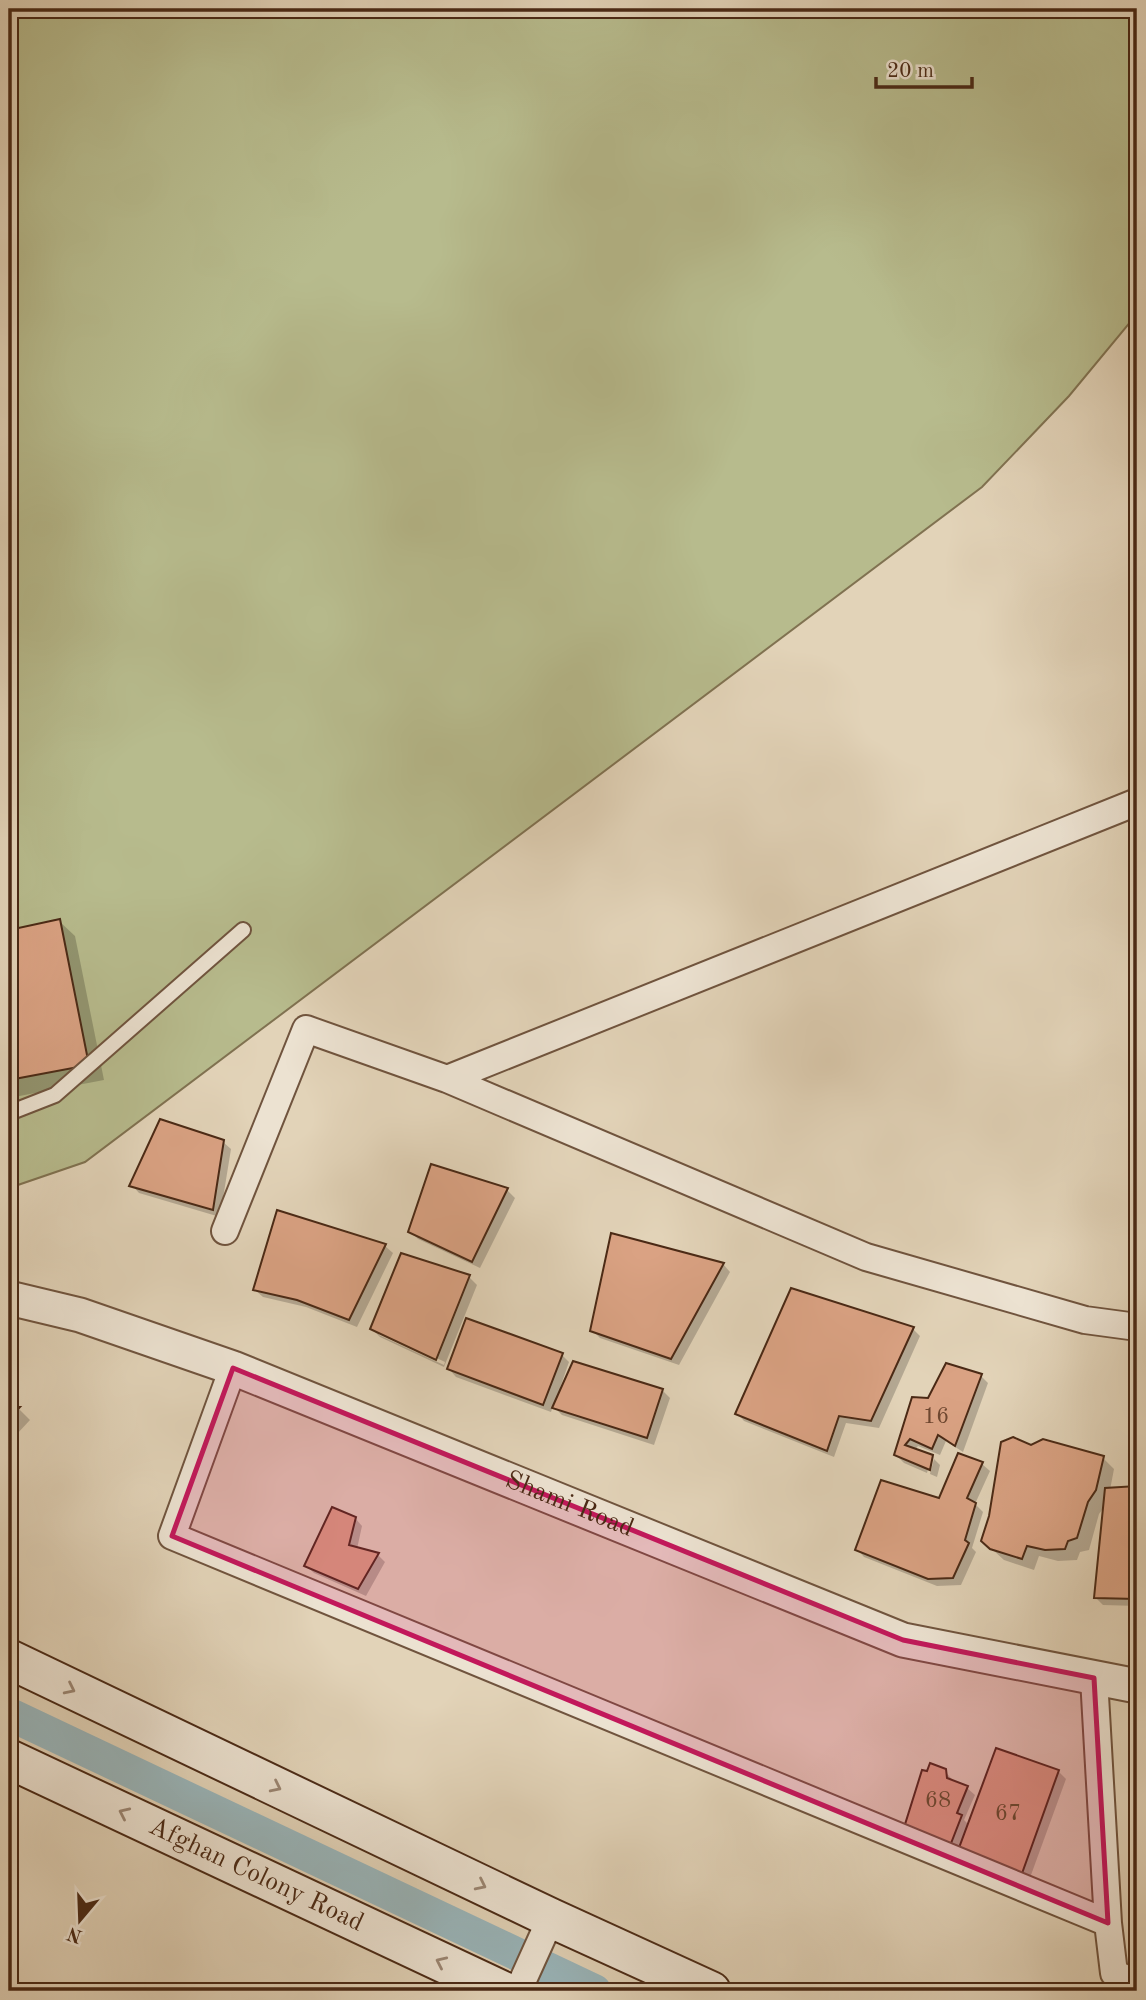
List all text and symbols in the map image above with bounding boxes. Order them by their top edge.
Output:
scale bar [876,46,973,90]
text: 20 m [887,61,934,82]
house number: 16 [923,1405,949,1428]
street label: Shami Road [501,1467,637,1542]
one-way arrow [63,1681,75,1695]
one-way arrow [269,1779,281,1793]
house number: 68 [925,1789,951,1812]
house number: 67 [995,1802,1021,1825]
one-way arrow [119,1807,131,1821]
street label: Afghan Colony Road [145,1814,368,1937]
one-way arrow [474,1877,486,1891]
north arrow [46,1884,116,1954]
text: N [65,1922,85,1945]
one-way arrow [436,1956,448,1970]

